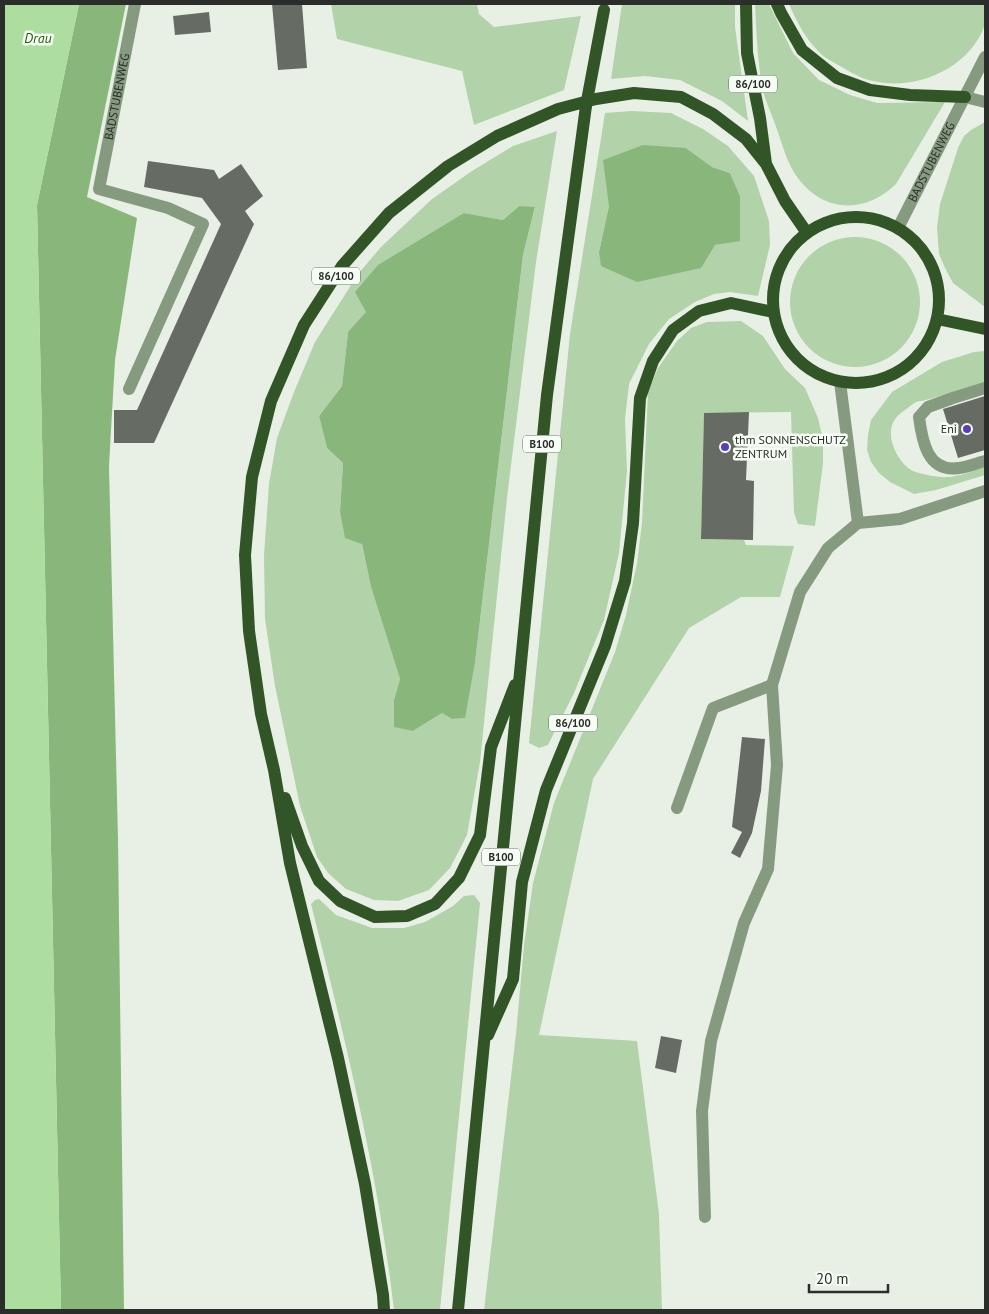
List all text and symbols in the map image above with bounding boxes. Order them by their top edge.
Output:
water label: Drau [24,29,52,47]
street label: BADSTUBENWEG [101,52,132,141]
road number: 86/100 [729,76,777,92]
street label: BADSTUBENWEG [904,119,958,204]
road number: 86/100 [312,268,360,284]
place label: Eni [941,421,957,436]
marker: Eni [961,423,973,435]
place label: thm SONNENSCHUTZ ZENTRUM [735,432,846,461]
road number: B100 [523,436,561,452]
marker: thm SONNENSCHUTZ ZENTRUM [719,441,731,453]
road number: 86/100 [549,714,597,731]
road number: B100 [482,849,520,866]
scale bar [809,1262,888,1294]
text: 20 m [816,1269,849,1288]

